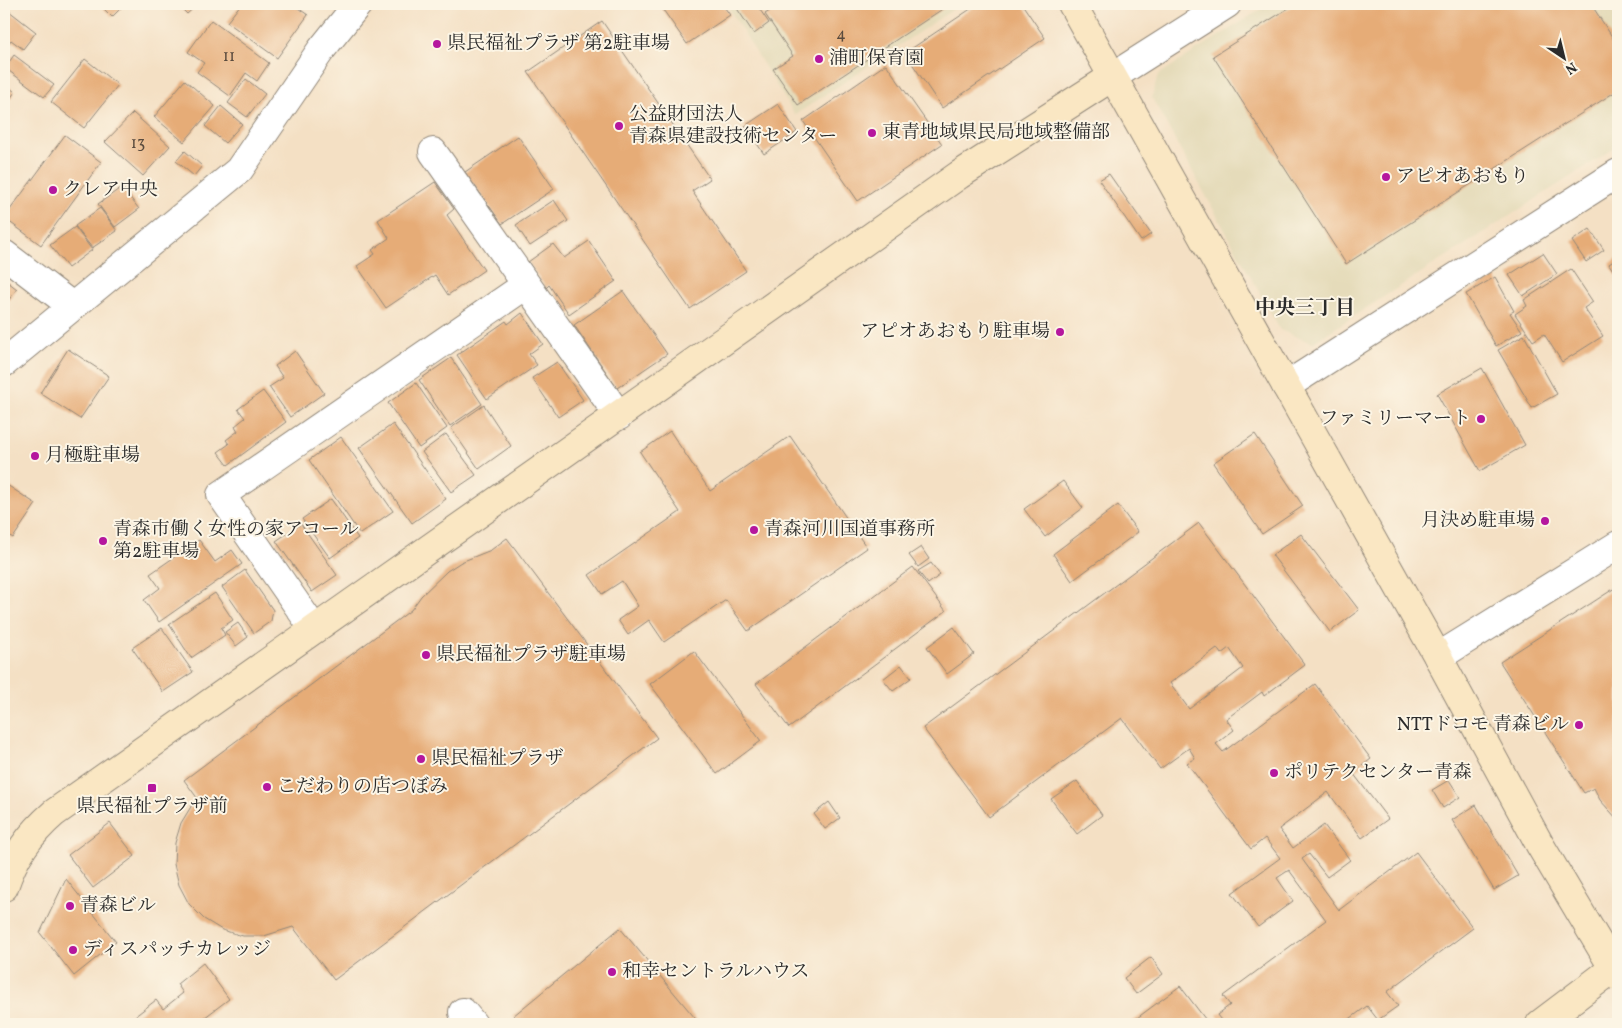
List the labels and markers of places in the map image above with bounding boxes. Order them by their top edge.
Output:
place label: 県民福祉プラザ 第2駐車場 [447,31,670,57]
marker: 県民福祉プラザ 第2駐車場 [431,38,443,50]
place label: 浦町保育園 [829,46,924,72]
marker: 浦町保育園 [813,53,825,65]
place label: 公益財団法人 青森県建設技術センター [629,102,837,150]
marker: 公益財団法人 青森県建設技術センター [613,120,625,132]
place label: 東青地域県民局地域整備部 [882,120,1110,146]
marker: 東青地域県民局地域整備部 [866,127,878,139]
place label: アピオあおもり [1396,164,1529,190]
marker: アピオあおもり [1380,171,1392,183]
place label: クレア中央 [63,177,158,203]
marker: クレア中央 [47,184,59,196]
place label: アピオあおもり駐車場 [860,319,1050,345]
marker: アピオあおもり駐車場 [1054,326,1066,338]
place label: ファミリーマート [1319,406,1471,432]
marker: ファミリーマート [1475,413,1487,425]
place label: 月極駐車場 [45,443,140,469]
marker: 月極駐車場 [29,450,41,462]
place label: 月決め駐車場 [1421,508,1535,534]
marker: 月決め駐車場 [1539,515,1551,527]
place label: 青森市働く女性の家アコール 第2駐車場 [113,517,359,565]
place label: 青森河川国道事務所 [764,517,935,543]
marker: 青森河川国道事務所 [748,524,760,536]
marker: 青森市働く女性の家アコール 第2駐車場 [97,535,109,547]
place label: 県民福祉プラザ駐車場 [436,642,626,668]
marker: 県民福祉プラザ駐車場 [420,649,432,661]
place label: NTTドコモ 青森ビル [1397,712,1569,738]
marker: NTTドコモ 青森ビル [1573,719,1585,731]
place label: 県民福祉プラザ [431,746,564,772]
marker: 県民福祉プラザ [415,753,427,765]
place label: ポリテクセンター青森 [1284,760,1472,786]
marker: ポリテクセンター青森 [1268,767,1280,779]
place label: こだわりの店つぼみ [277,774,448,800]
marker: こだわりの店つぼみ [261,781,273,793]
marker: 県民福祉プラザ前 [146,782,158,794]
place label: 県民福祉プラザ前 [76,794,228,820]
place label: 青森ビル [80,893,156,919]
marker: 青森ビル [64,900,76,912]
place label: ディスパッチカレッジ [83,937,271,963]
marker: ディスパッチカレッジ [67,944,79,956]
place label: 和幸セントラルハウス [622,959,810,985]
marker: 和幸セントラルハウス [606,966,618,978]

